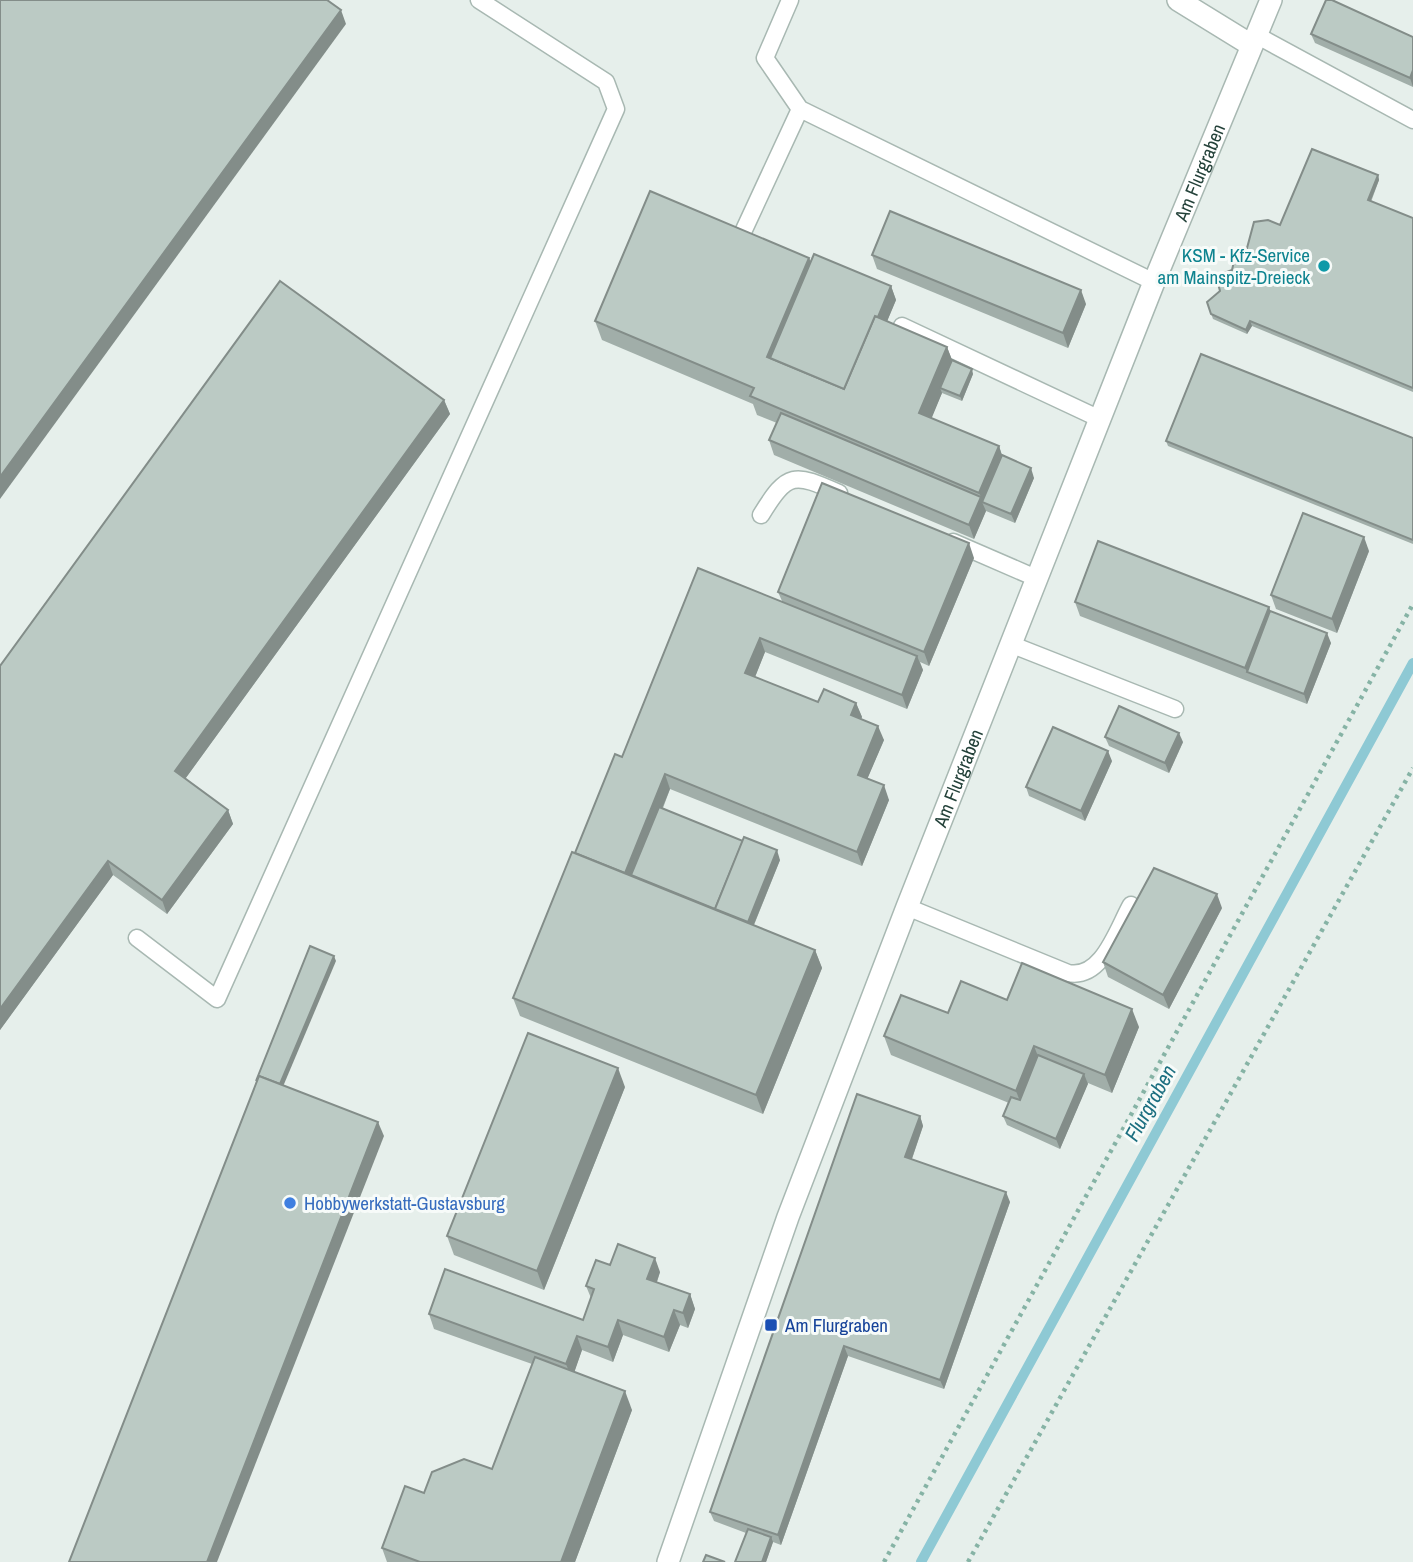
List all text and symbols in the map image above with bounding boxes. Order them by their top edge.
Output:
street label: Am Flurgraben [1167,120,1231,226]
place label: KSM - Kfz-Service am Mainspitz-Dreieck [1158,242,1310,290]
marker: KSM - Kfz-Service am Mainspitz-Dreieck [1316,258,1332,274]
street label: Am Flurgraben [927,725,989,832]
water label: Flurgraben [1117,1060,1183,1146]
place label: Hobbywerkstatt-Gustavsburg [304,1190,505,1216]
marker: Hobbywerkstatt-Gustavsburg [282,1195,298,1211]
place label: Am Flurgraben [784,1312,888,1338]
marker: Am Flurgraben [763,1317,779,1333]

